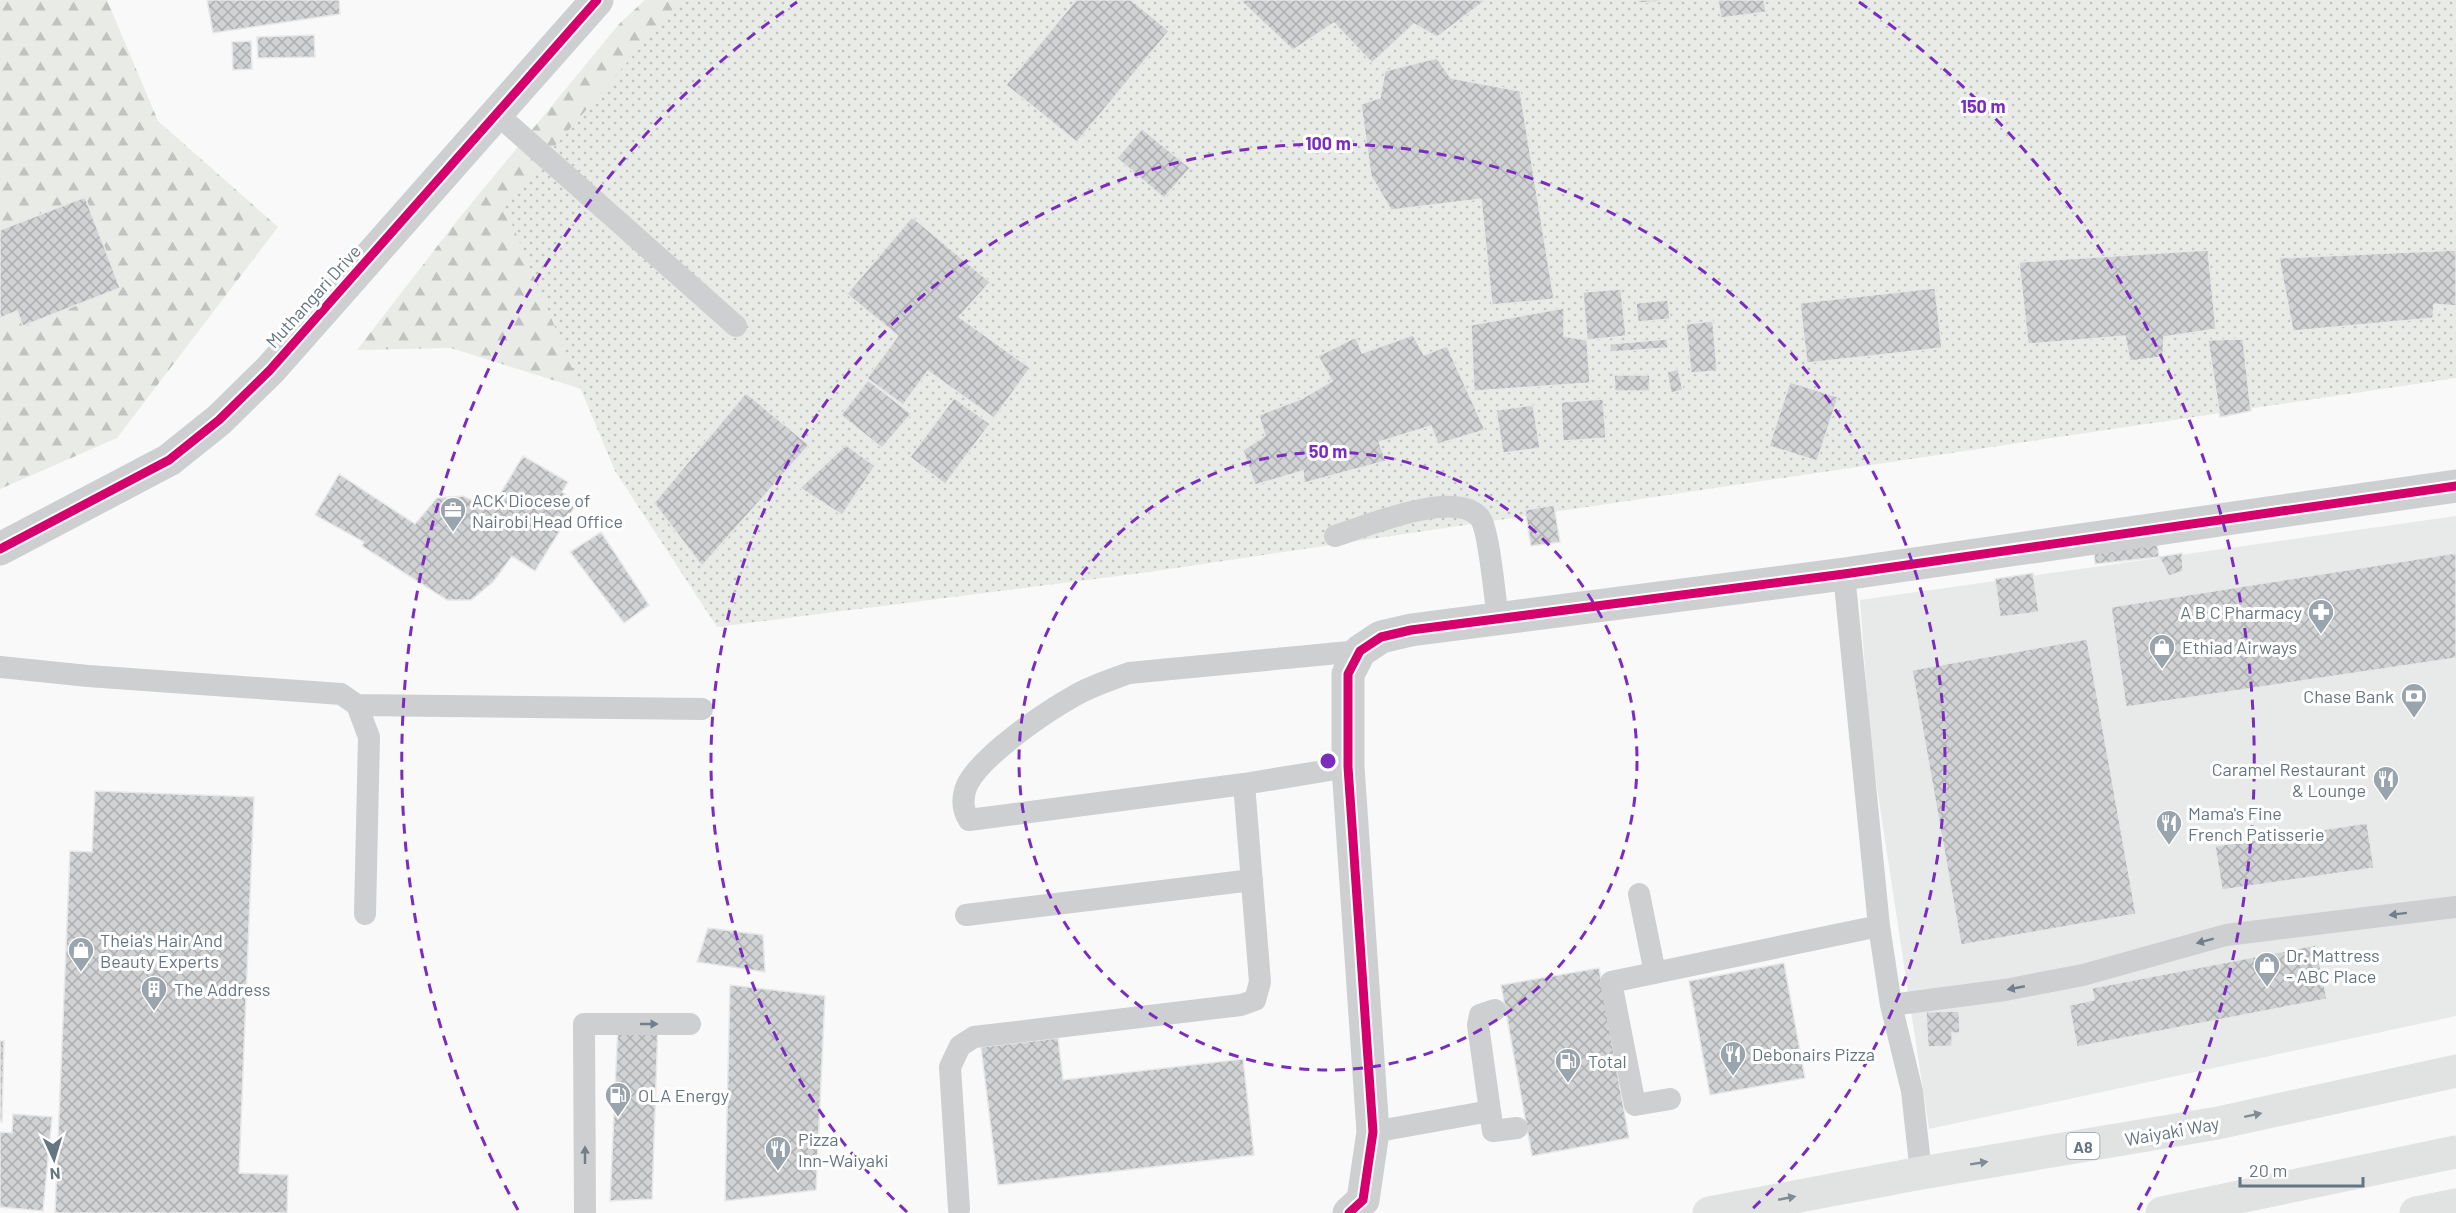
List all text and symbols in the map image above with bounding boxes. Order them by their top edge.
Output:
text: 150 m [1961,95,2005,117]
text: 100 m [1305,132,1351,154]
street label: Muthangari Drive [261,240,365,352]
text: 50 m [1309,440,1347,462]
place label: ACK Diocese of Nairobi Head Office [472,489,623,532]
office icon: ACK Diocese of Nairobi Head Office [438,495,468,533]
pharmacy icon: A B C Pharmacy [2306,597,2336,635]
place label: A B C Pharmacy [2180,601,2302,623]
shop icon: Ethiad Airways [2147,632,2177,670]
place label: Ethiad Airways [2182,636,2297,658]
bank icon: Chase Bank [2399,681,2429,719]
place label: Chase Bank [2303,685,2394,707]
centre of rings [1318,751,1338,771]
place label: Caramel Restaurant & Lounge [2212,758,2366,801]
restaurant icon: Caramel Restaurant & Lounge [2371,764,2401,802]
place label: Mama's Fine French Patisserie [2188,802,2325,845]
restaurant icon: Mama's Fine French Patisserie [2154,808,2184,846]
one-way arrow [2388,910,2407,919]
place label: Theia's Hair And Beauty Experts [100,929,223,972]
shop icon: Theia's Hair And Beauty Experts [66,935,96,973]
one-way arrow [2196,937,2214,946]
place label: Dr. Mattress - ABC Place [2286,944,2380,987]
shop icon: Dr. Mattress - ABC Place [2252,950,2282,988]
building icon: The Address [139,974,169,1012]
place label: The Address [174,978,270,1000]
one-way arrow [2006,984,2025,993]
one-way arrow [639,1019,658,1029]
restaurant icon: Debonairs Pizza [1718,1039,1748,1077]
place label: Debonairs Pizza [1752,1043,1875,1065]
fuel station icon: Total [1553,1046,1583,1084]
place label: Total [1588,1050,1627,1072]
fuel station icon: OLA Energy [603,1080,633,1118]
place label: OLA Energy [638,1084,729,1106]
one-way arrow [2244,1110,2263,1120]
street label: Waiyaki Way [2123,1112,2221,1150]
place label: Pizza Inn-Waiyaki [798,1128,889,1171]
north arrow [24,1129,84,1189]
road number: A8 [2066,1133,2100,1159]
restaurant icon: Pizza Inn-Waiyaki [763,1134,793,1172]
one-way arrow [580,1145,590,1164]
scale bar [2240,1150,2363,1188]
one-way arrow [1969,1158,1988,1167]
text: 20 m [2249,1159,2287,1181]
text: N [49,1165,61,1184]
one-way arrow [1778,1193,1797,1202]

